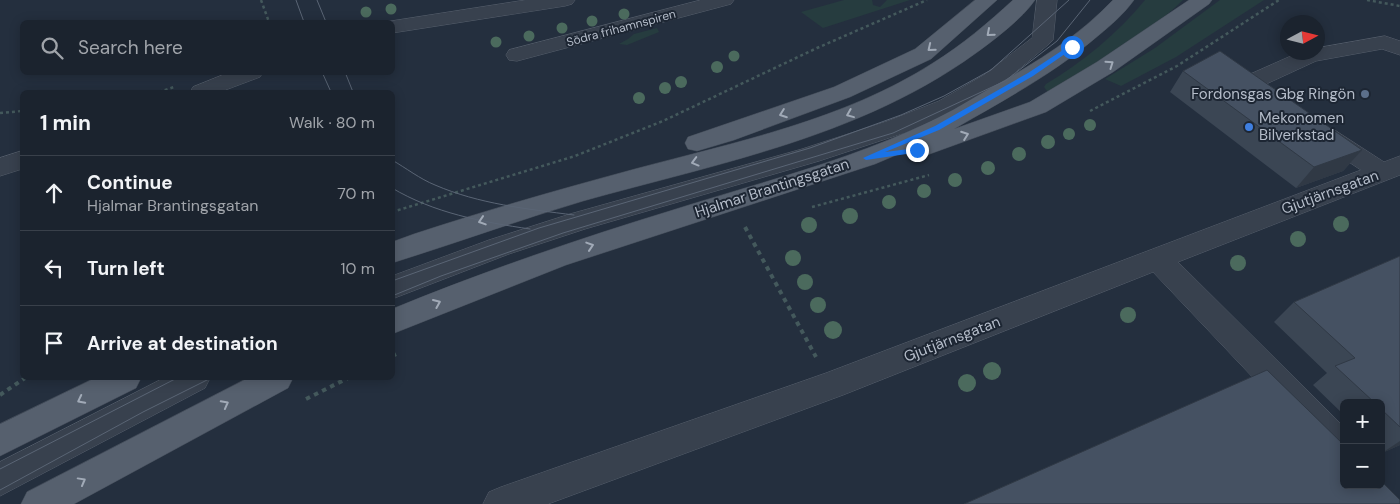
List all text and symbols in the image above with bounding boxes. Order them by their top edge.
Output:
street label: Södra frihamnspiren [565,6,678,50]
north arrow [1280,15,1325,60]
search box [20,20,395,75]
one-way arrow [986,27,995,36]
icon: search [38,34,66,62]
text: Search here [78,35,183,60]
route start [1061,36,1084,59]
one-way arrow [927,42,936,51]
one-way arrow [1104,61,1114,70]
place label: Fordonsgas Gbg Ringön [1191,84,1355,104]
marker: Fordonsgas Gbg Ringön [1359,88,1371,100]
one-way arrow [779,108,788,118]
one-way arrow [846,108,855,119]
place label: Mekonomen Bilverkstad [1259,108,1344,145]
text: 1 min [40,109,91,137]
text: Walk · 80 m [289,112,375,133]
marker: Mekonomen Bilverkstad [1243,121,1255,133]
one-way arrow [960,131,968,141]
route end [906,139,929,162]
street label: Hjalmar Brantingsgatan [692,154,852,222]
one-way arrow [690,156,699,167]
street label: Gjutjärnsgatan [1279,165,1381,219]
text: Continue [87,170,173,195]
icon: ahead [40,179,68,207]
text: 70 m [337,183,375,204]
text: Hjalmar Brantingsgatan [87,195,258,216]
one-way arrow [478,216,486,226]
one-way arrow [585,242,593,252]
icon: left [40,254,68,282]
text: Turn left [87,256,165,281]
text: 10 m [341,258,375,279]
one-way arrow [432,299,441,309]
street label: Gjutjärnsgatan [901,311,1003,367]
icon: arrive [40,329,68,357]
text: Arrive at destination [87,331,278,356]
one-way arrow [78,394,87,404]
map controls [1340,399,1385,489]
button: + [1340,399,1385,444]
one-way arrow [220,400,229,410]
button: − [1340,444,1385,489]
one-way arrow [77,477,86,487]

